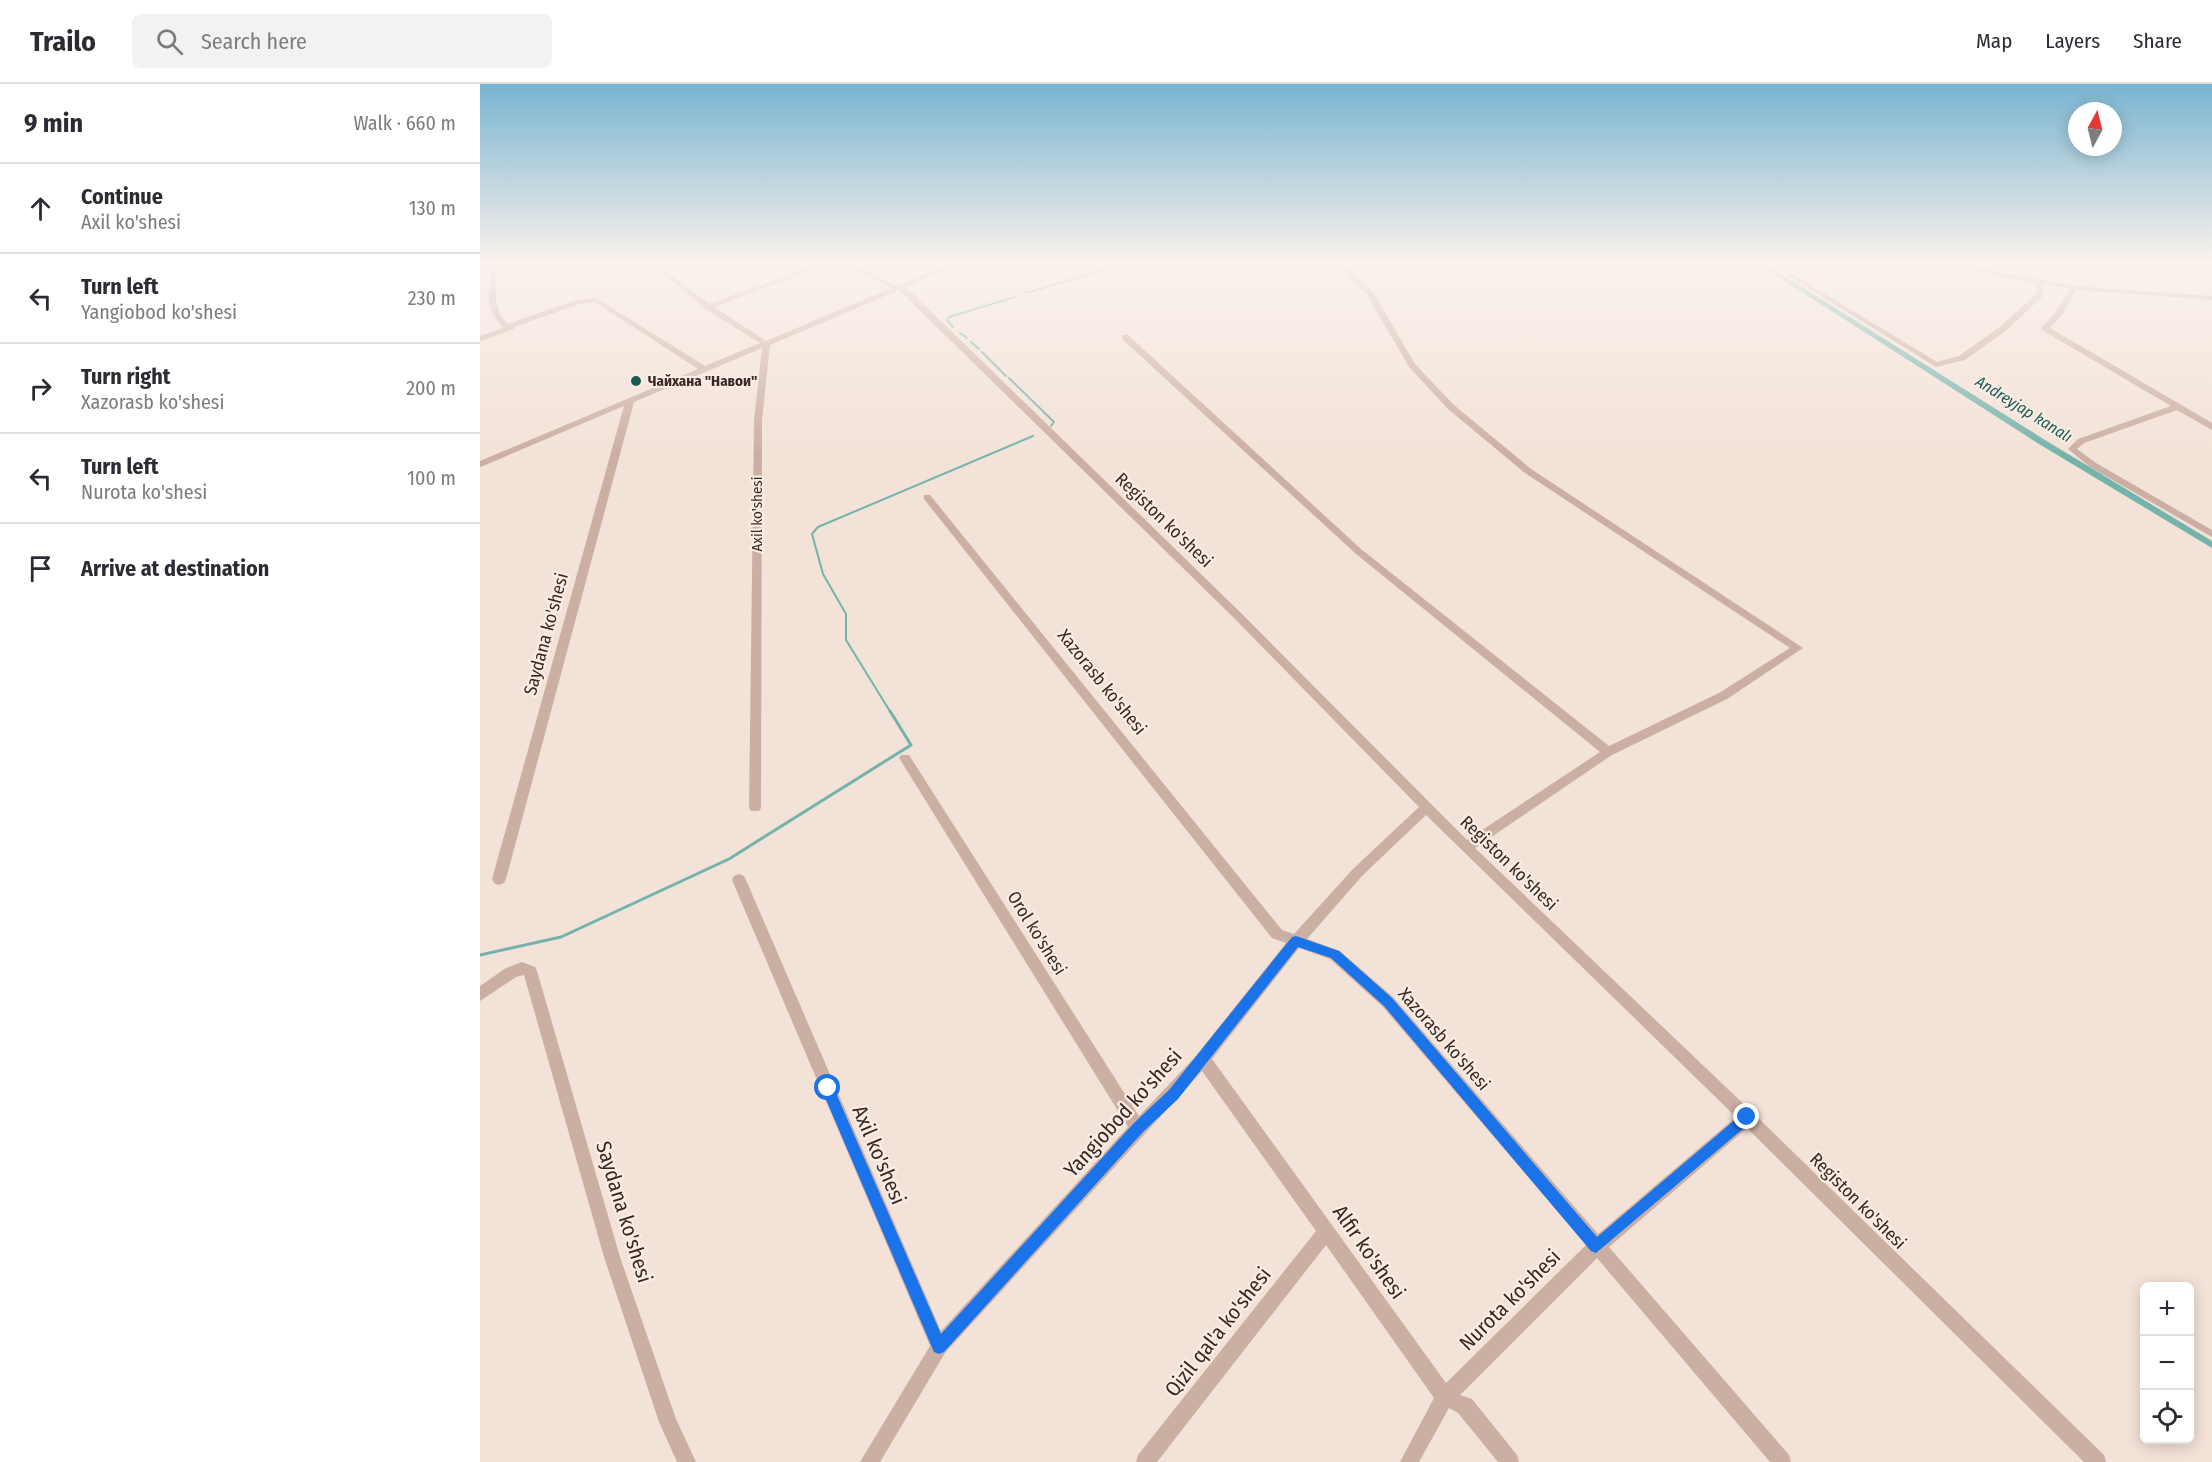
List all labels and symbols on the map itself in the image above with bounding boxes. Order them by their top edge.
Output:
north arrow [2068,102,2122,156]
water label: Andreyjap kanalı [1971,371,2076,446]
place label: Чайхана "Навои" [648,372,757,390]
marker: Чайхана "Навои" [629,374,643,388]
street label: Registon ko'shesi [1111,468,1217,572]
street label: Axil ko'shesi [748,476,766,552]
street label: Saydana ko'shesi [519,570,573,698]
street label: Xazorasb ko'shesi [1053,625,1151,739]
street label: Registon ko'shesi [1456,811,1562,915]
street label: Orol ko'shesi [1003,887,1071,979]
street label: Xazorasb ko'shesi [1393,983,1495,1095]
street label: Yangiobod ko'shesi [1059,1043,1187,1183]
route start [814,1074,840,1100]
street label: Axil ko'shesi [846,1102,912,1208]
route end [1733,1103,1759,1129]
street label: Saydana ko'shesi [590,1138,658,1286]
street label: Registon ko'shesi [1805,1148,1911,1254]
street label: Alfir ko'shesi [1327,1200,1411,1304]
street label: Nurota ko'shesi [1454,1244,1566,1356]
street label: Qizil qal'a ko'shesi [1159,1262,1277,1402]

